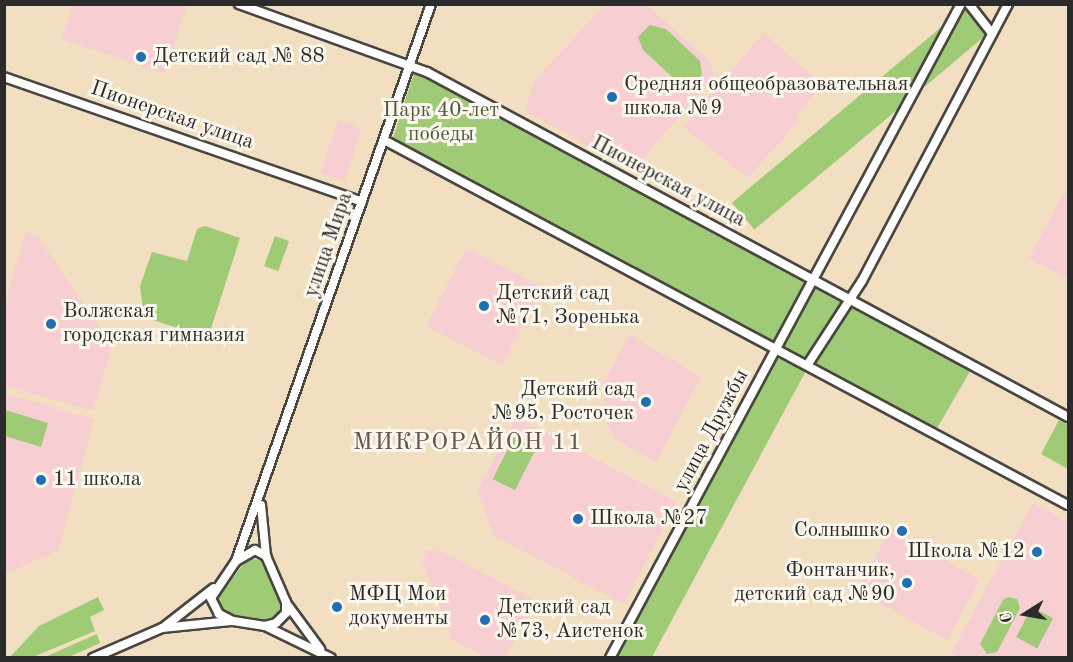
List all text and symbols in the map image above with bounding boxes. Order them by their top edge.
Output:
place label: Детский сад № 88 [153,44,325,70]
marker: Детский сад № 88 [134,50,148,64]
place label: Средняя общеобразовательная школа №9 [624,72,908,122]
street label: Пионерская улица [87,76,257,156]
marker: Средняя общеобразовательная школа №9 [605,90,619,104]
park label: Парк 40-лет победы [383,98,499,148]
street label: Пионерская улица [587,131,749,233]
street label: улица Мира [299,189,359,301]
place label: Детский сад №71, Зоренька [496,281,640,331]
place label: Волжская городская гимназия [63,299,245,349]
marker: Детский сад №71, Зоренька [477,299,491,313]
marker: Волжская городская гимназия [44,317,58,331]
street label: улица Дружбы [669,365,755,497]
place label: Детский сад №95, Росточек [492,377,634,427]
marker: Детский сад №95, Росточек [639,395,653,409]
district label: МИКРОРАЙОН 11 [353,430,583,458]
place label: 11 школа [53,467,141,493]
marker: 11 школа [34,473,48,487]
place label: Школа №27 [590,506,708,532]
marker: Школа №27 [571,512,585,526]
place label: Солнышко [794,518,890,544]
marker: Солнышко [895,524,909,538]
place label: Школа №12 [907,539,1025,565]
marker: Школа №12 [1030,545,1044,559]
place label: Фонтанчик, детский сад №90 [734,558,895,608]
marker: Фонтанчик, детский сад №90 [900,576,914,590]
place label: МФЦ Мои документы [349,582,448,632]
north arrow [995,584,1055,644]
place label: Детский сад №73, Аистенок [497,595,644,645]
marker: МФЦ Мои документы [330,600,344,614]
text: С [998,611,1016,624]
marker: Детский сад №73, Аистенок [478,613,492,627]

